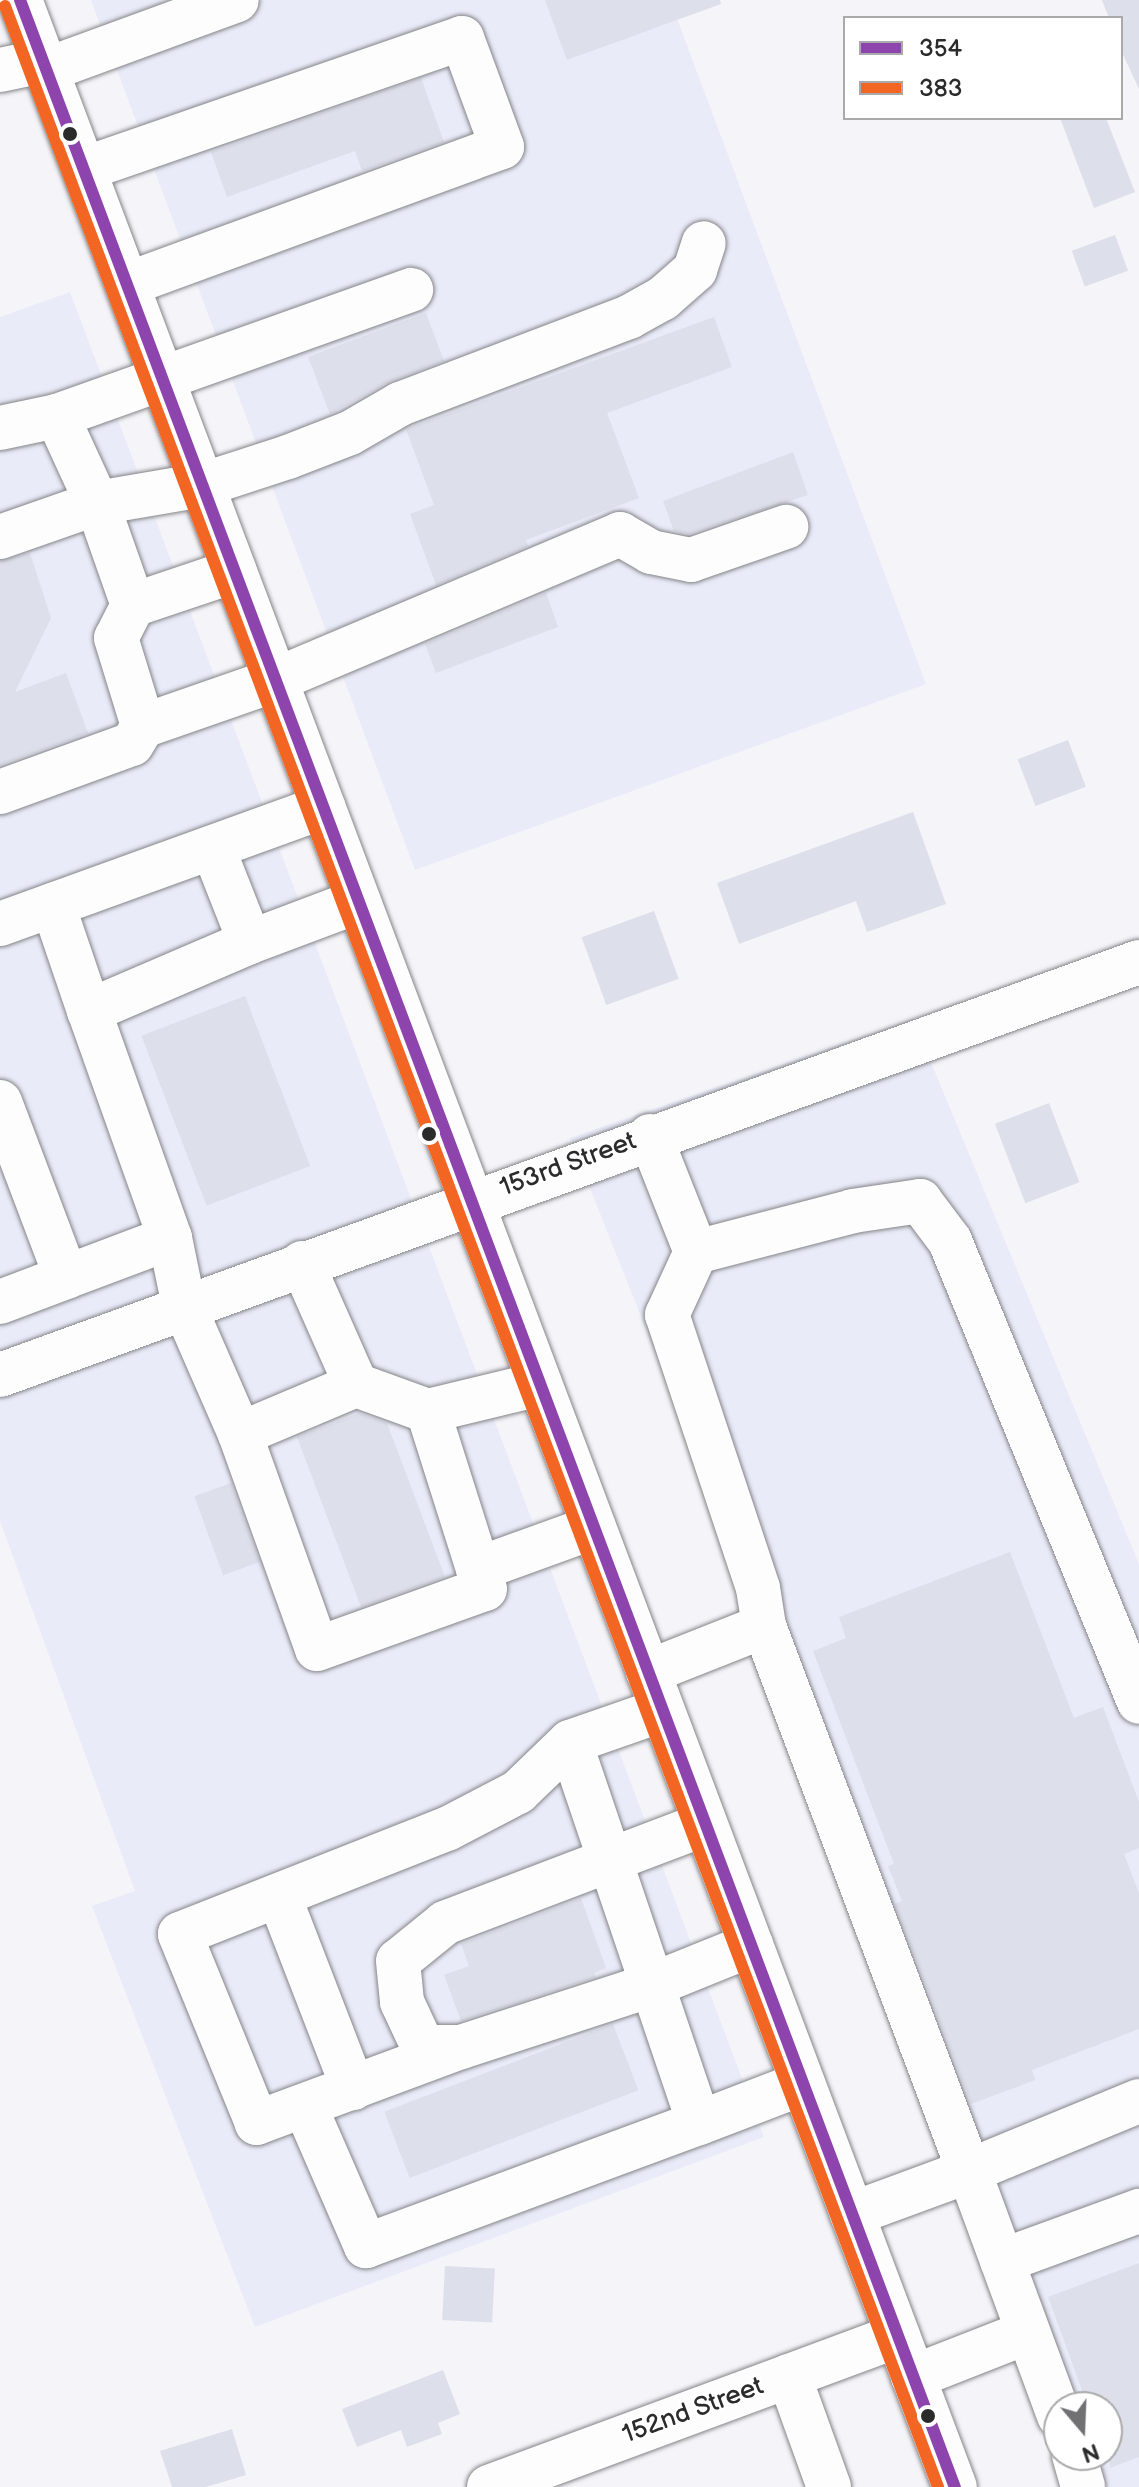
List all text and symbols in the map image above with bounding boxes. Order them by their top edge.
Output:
legend [843,16,1123,120]
text: 354 [919,34,962,63]
text: 383 [919,74,963,103]
unlabelled marker [62,126,78,142]
unlabelled marker [421,1126,437,1142]
street label: 153rd Street [495,1126,641,1204]
street label: 152nd Street [618,2371,768,2451]
north arrow [1043,2391,1123,2471]
unlabelled marker [920,2408,936,2424]
text: N [1078,2437,1103,2468]

